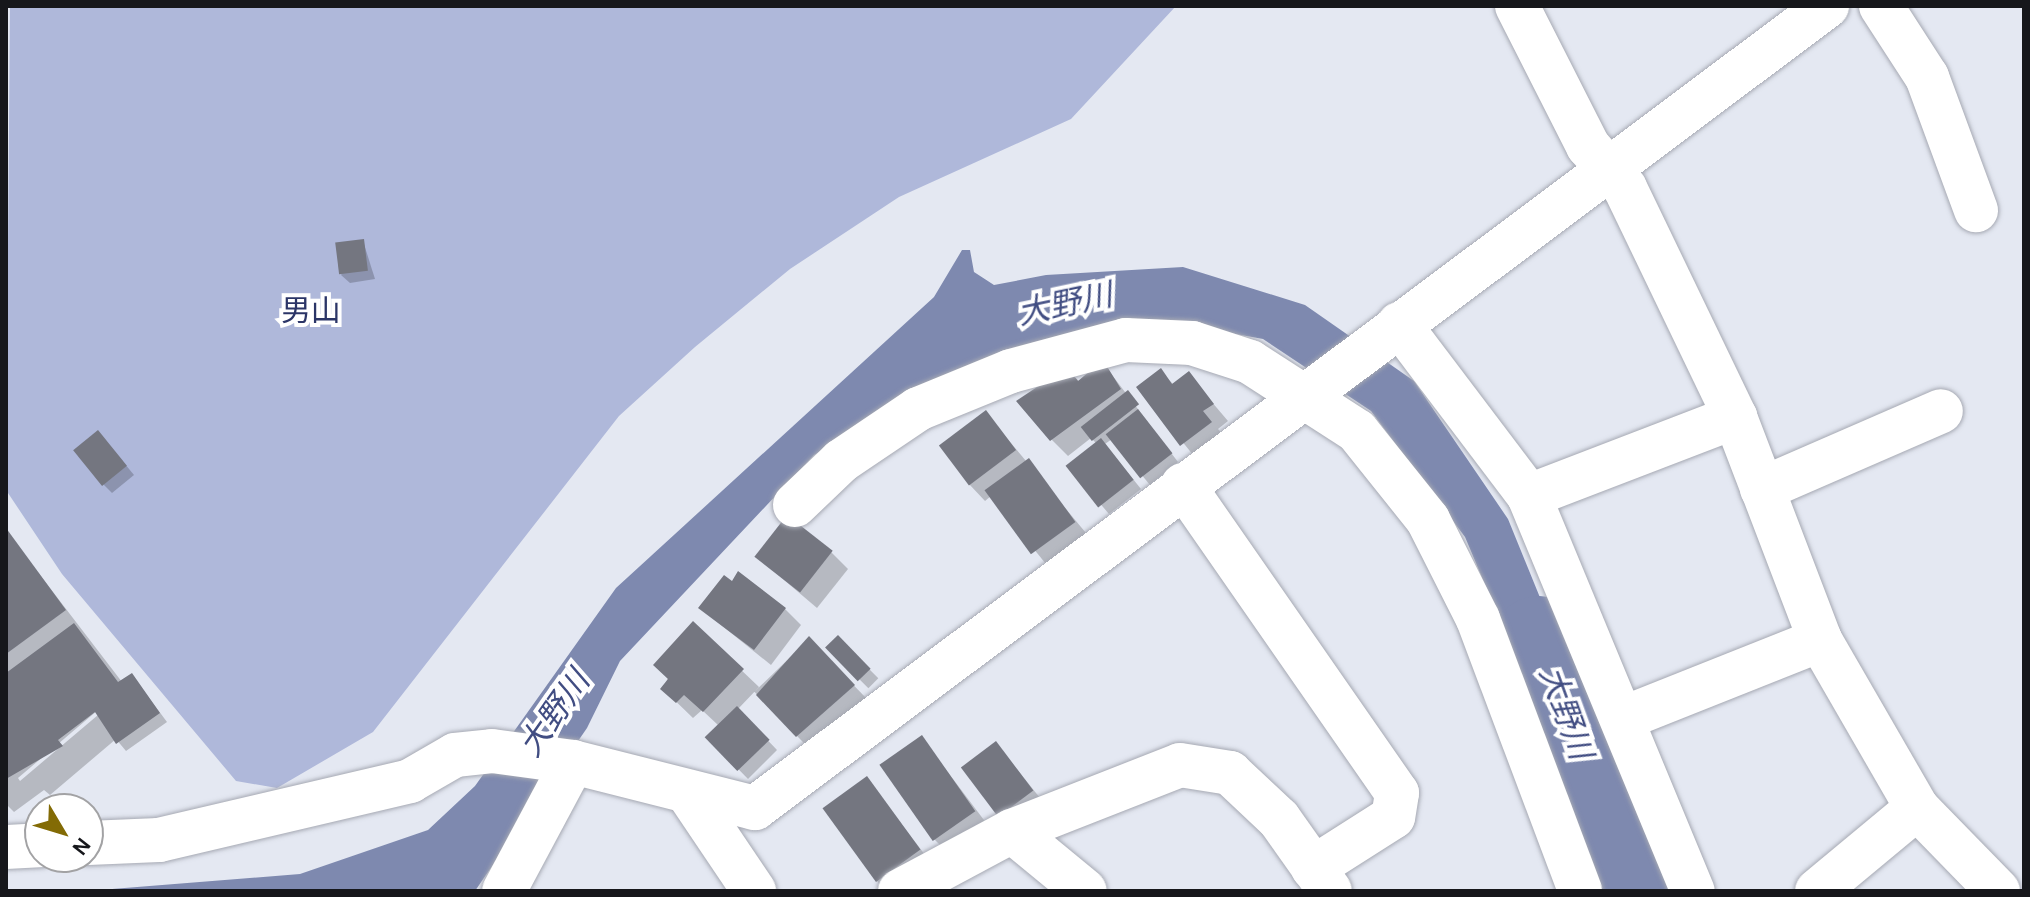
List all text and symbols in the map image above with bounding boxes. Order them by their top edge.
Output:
water label: 大野川 [1014,276,1116,334]
park label: 男山 [281,293,341,329]
water label: 大野川 [1531,661,1599,765]
water label: 大野川 [512,664,598,764]
north arrow [24,793,104,873]
text: N [66,832,96,861]

